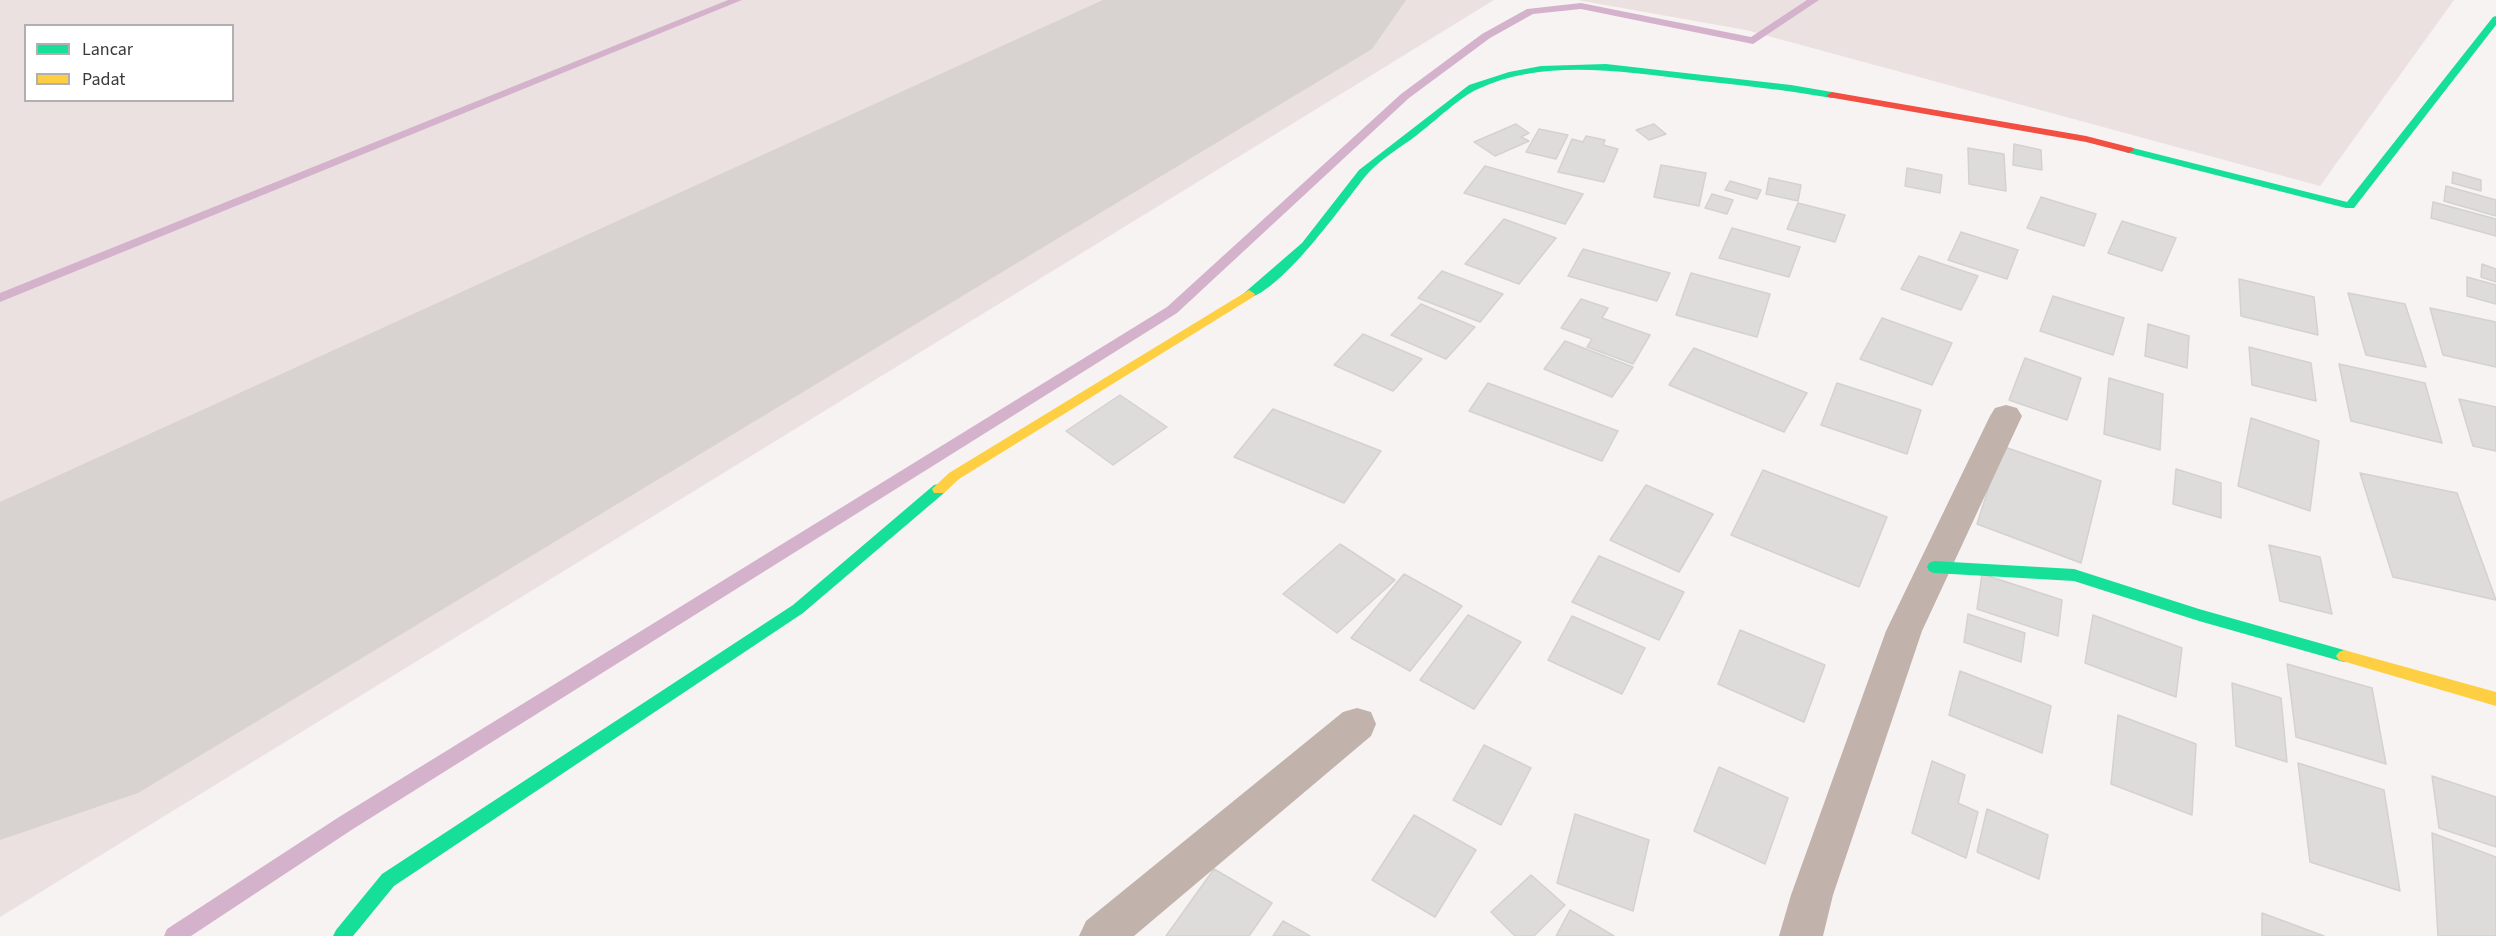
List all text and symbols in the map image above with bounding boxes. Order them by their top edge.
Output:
legend [24,24,234,102]
text: Lancar [82,37,133,62]
text: Padat [82,67,125,92]

